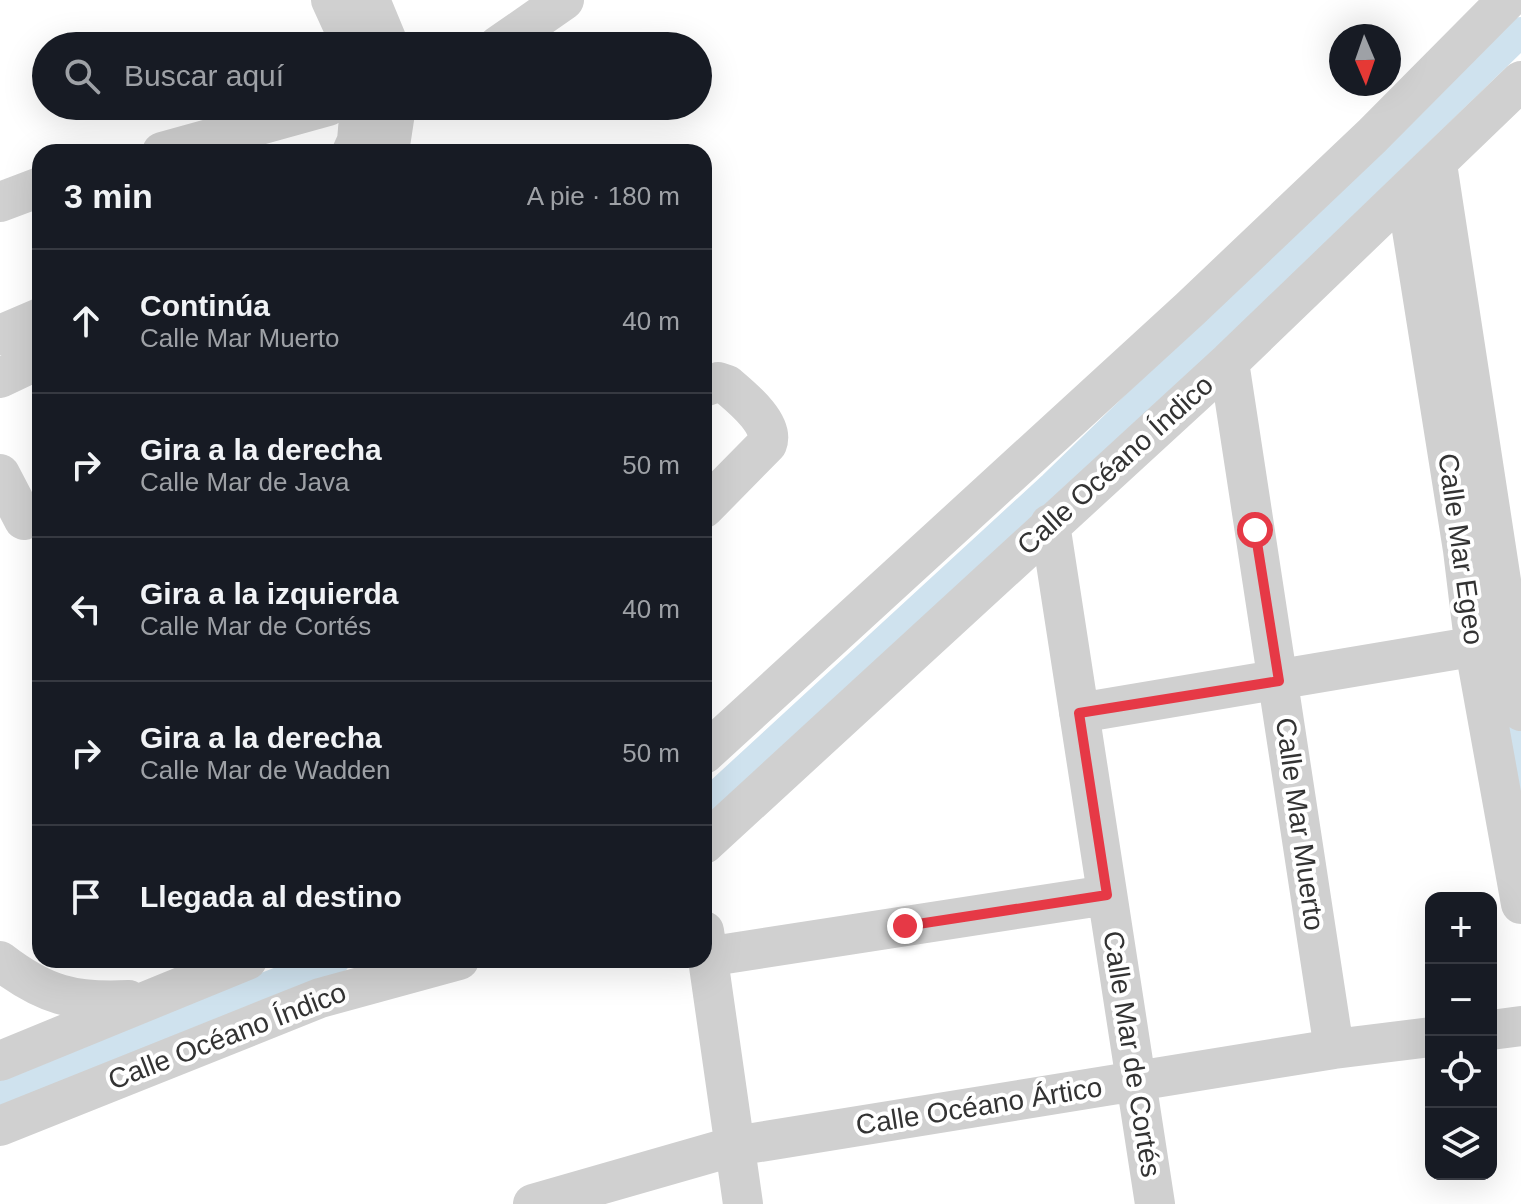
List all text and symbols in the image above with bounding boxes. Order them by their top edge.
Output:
north arrow [1329,24,1401,96]
search box [32,32,712,120]
icon: search [60,54,104,98]
text: Buscar aquí [124,59,284,92]
text: 3 min [64,177,153,215]
text: A pie · 180 m [527,181,680,211]
text: Continúa [140,289,270,322]
icon: ahead [64,299,108,343]
text: 40 m [622,306,680,336]
text: Calle Mar Muerto [140,323,339,353]
street label: Calle Océano Índico [1011,369,1219,561]
text: Gira a la derecha [140,433,382,466]
icon: right [64,443,108,487]
text: 50 m [622,450,680,480]
street label: Calle Mar Egeo [1432,451,1490,647]
text: Calle Mar de Java [140,467,350,497]
route start [1237,512,1273,548]
text: Gira a la izquierda [140,577,398,610]
icon: left [64,587,108,631]
text: 40 m [622,594,680,624]
text: Calle Mar de Cortés [140,611,371,641]
street label: Calle Mar Muerto [1270,716,1330,932]
text: Gira a la derecha [140,721,382,754]
icon: right [64,731,108,775]
text: 50 m [622,738,680,768]
text: Calle Mar de Wadden [140,755,391,785]
icon: arrive [64,875,108,919]
text: Llegada al destino [140,880,402,913]
map controls [1425,892,1497,1180]
button: + [1425,892,1497,964]
route end [887,908,923,944]
street label: Calle Mar de Cortés [1097,929,1167,1179]
button: − [1425,964,1497,1036]
street label: Calle Océano Índico [104,976,350,1096]
button: locate [1425,1036,1497,1108]
street label: Calle Océano Ártico [854,1071,1104,1141]
button: layers [1425,1108,1497,1180]

